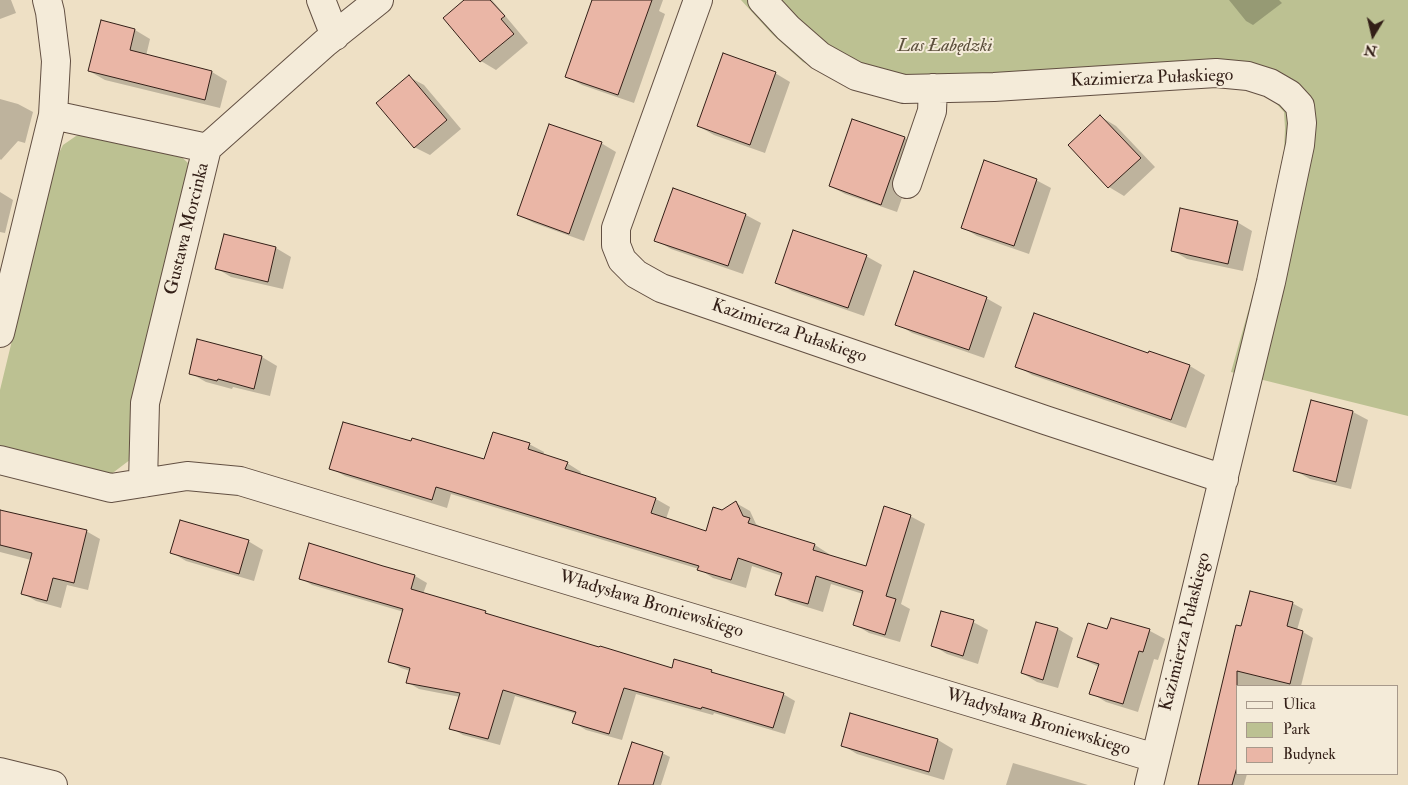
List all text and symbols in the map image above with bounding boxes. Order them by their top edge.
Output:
north arrow [1348,10,1398,60]
park label: Las Łabędzki [898,36,992,58]
text: N [1363,41,1378,60]
street label: Kazimierza Pułaskiego [1070,65,1234,93]
street label: Gustawa Morcinka [161,161,215,297]
street label: Kazimierza Pułaskiego [709,295,869,369]
street label: Kazimierza Pułaskiego [1156,550,1216,714]
street label: Władysława Broniewskiego [556,567,746,643]
street label: Władysława Broniewskiego [943,685,1133,761]
legend [1236,685,1398,775]
text: Ulica [1283,695,1316,714]
text: Park [1283,720,1310,739]
text: Budynek [1283,745,1336,764]

